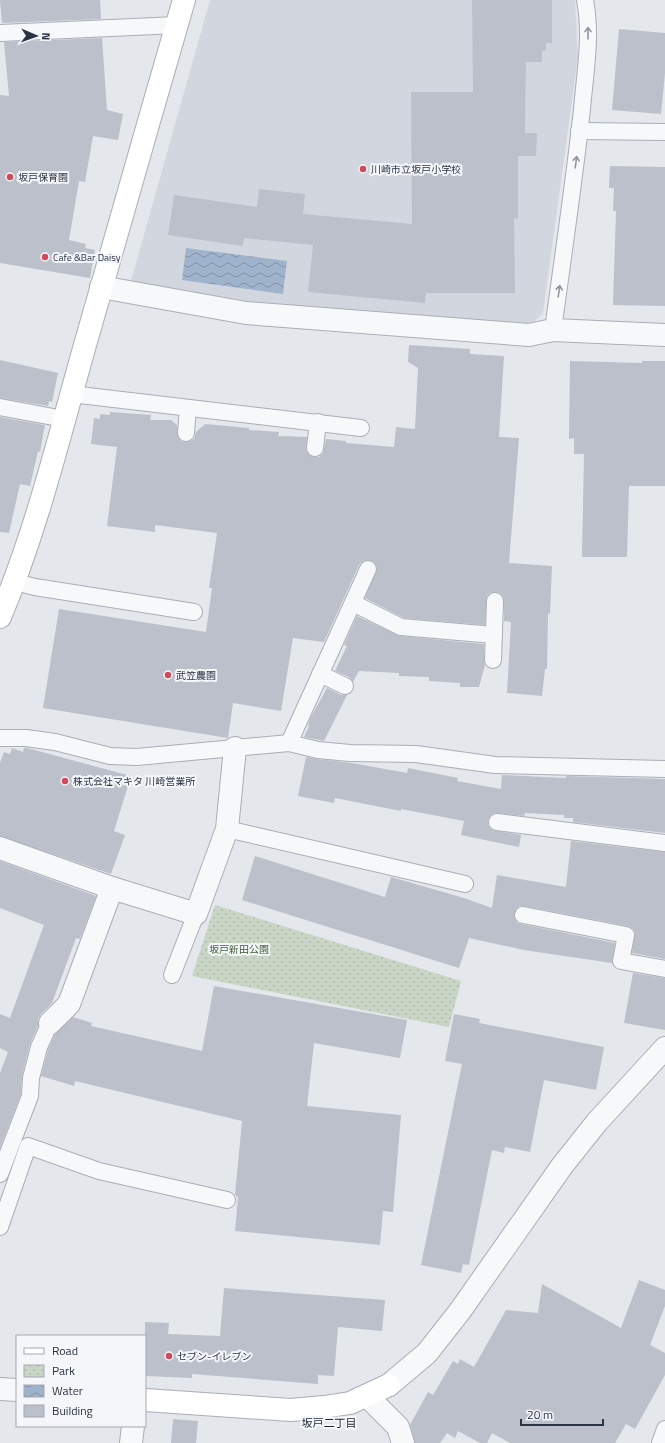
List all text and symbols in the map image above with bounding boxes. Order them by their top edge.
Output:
north arrow [16,16,56,56]
one-way arrow [584,27,592,40]
text: N [38,32,54,40]
one-way arrow [572,156,580,169]
place label: 川崎市立坂戸小学校 [371,162,461,177]
marker: 川崎市立坂戸小学校 [358,164,368,174]
place label: 坂戸保育園 [18,170,68,185]
marker: 坂戸保育園 [5,172,15,182]
place label: Cafe &Bar Daisy [53,250,121,265]
marker: Cafe &Bar Daisy [40,252,50,262]
one-way arrow [555,285,562,298]
place label: 武笠農園 [176,668,216,683]
marker: 武笠農園 [163,670,173,680]
place label: 株式会社マキタ 川崎営業所 [73,774,195,789]
marker: 株式会社マキタ 川崎営業所 [60,776,70,786]
park label: 坂戸新田公園 [209,942,269,957]
legend [16,1335,146,1427]
text: Road [52,1341,78,1360]
place label: セブン-イレブン [177,1349,251,1364]
marker: セブン-イレブン [164,1351,174,1361]
text: Park [52,1361,75,1380]
text: Water [52,1381,83,1400]
text: Building [52,1401,93,1420]
scale bar [521,1401,603,1427]
text: 20 m [527,1405,553,1424]
district label: 坂戸二丁目 [302,1415,357,1431]

